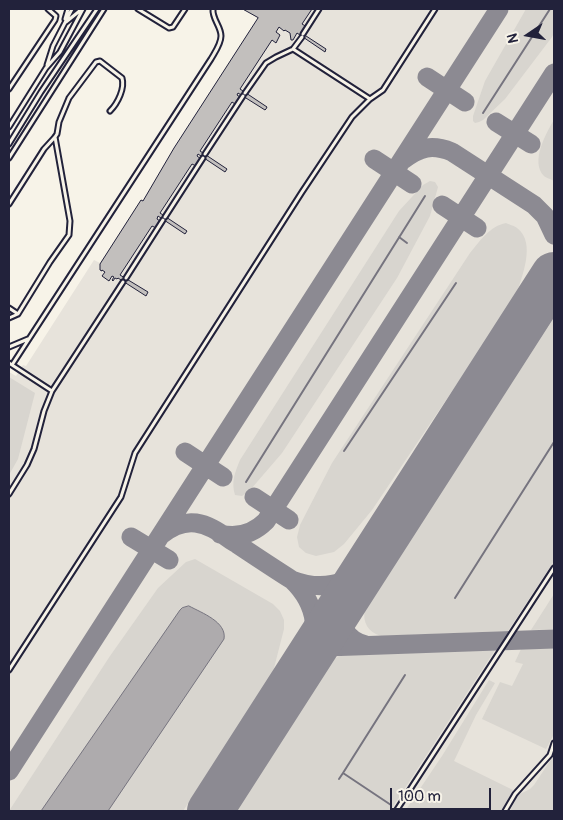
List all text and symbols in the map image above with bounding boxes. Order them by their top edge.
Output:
north arrow [503,10,553,60]
text: N [504,32,522,45]
scale bar [393,778,494,810]
text: 100 m [398,787,441,806]

